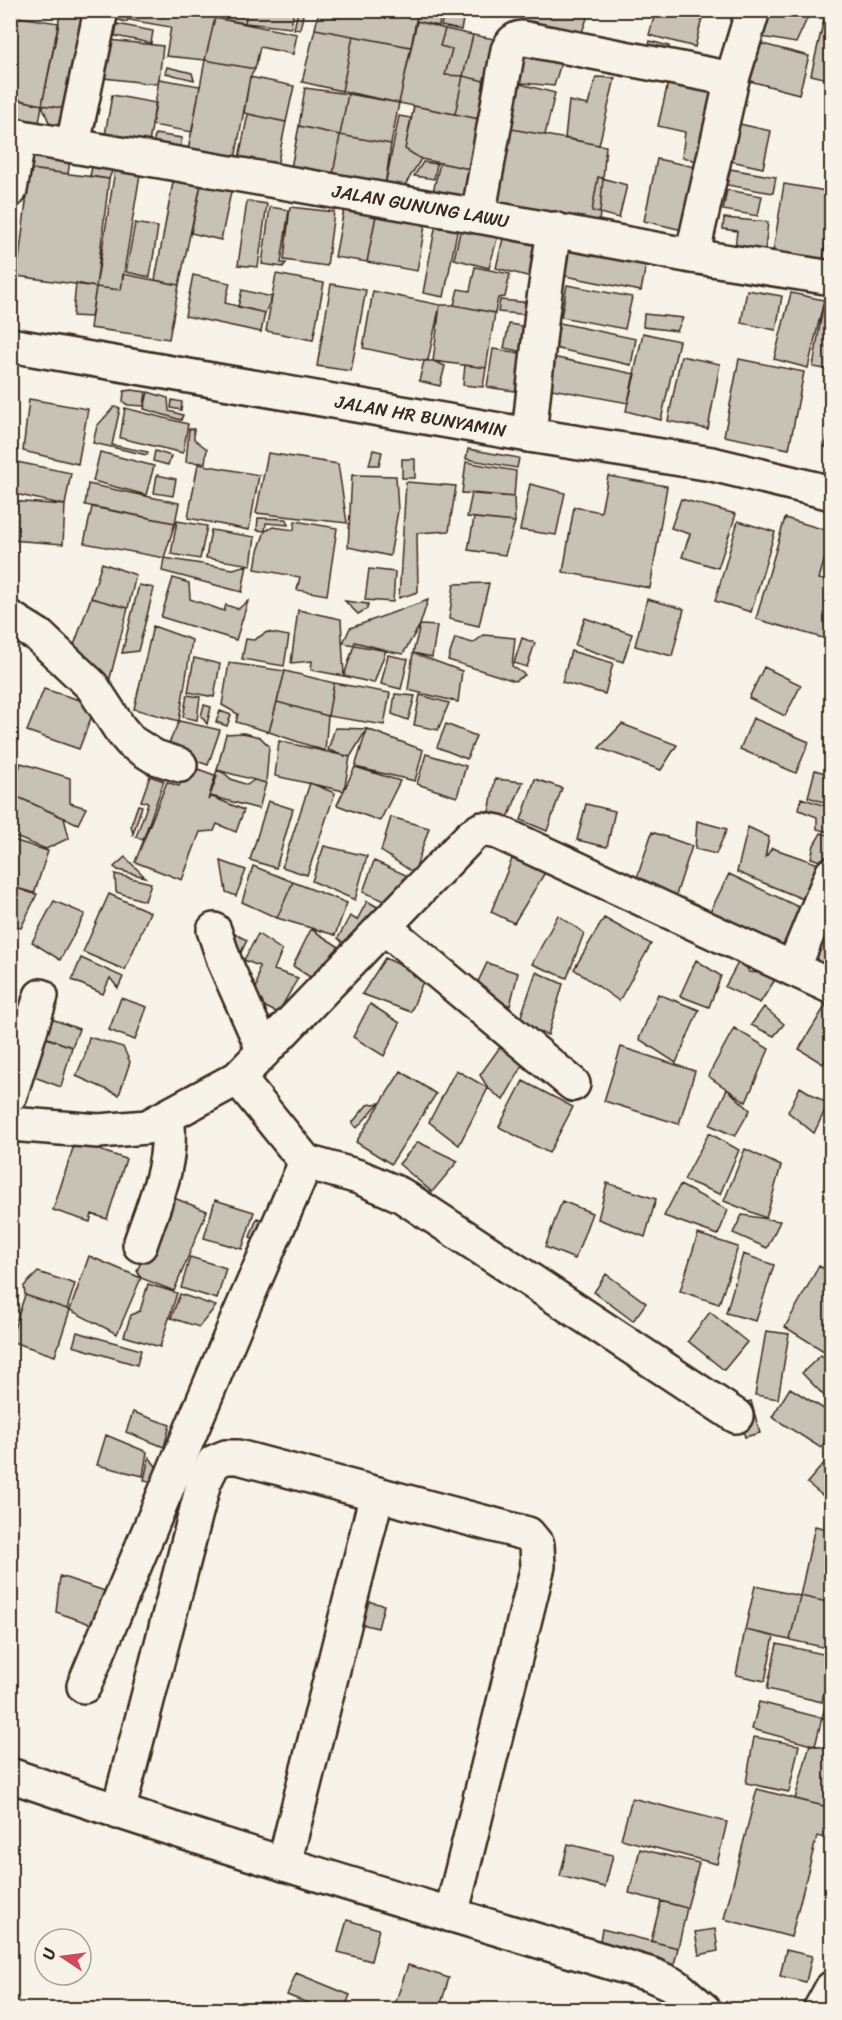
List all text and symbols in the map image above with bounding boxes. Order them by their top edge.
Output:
street label: JALAN GUNUNG LAWU [329,175,512,238]
street label: JALAN HR BUNYAMIN [332,386,509,447]
north arrow [33,1927,93,1987]
text: U [34,1944,65,1962]

